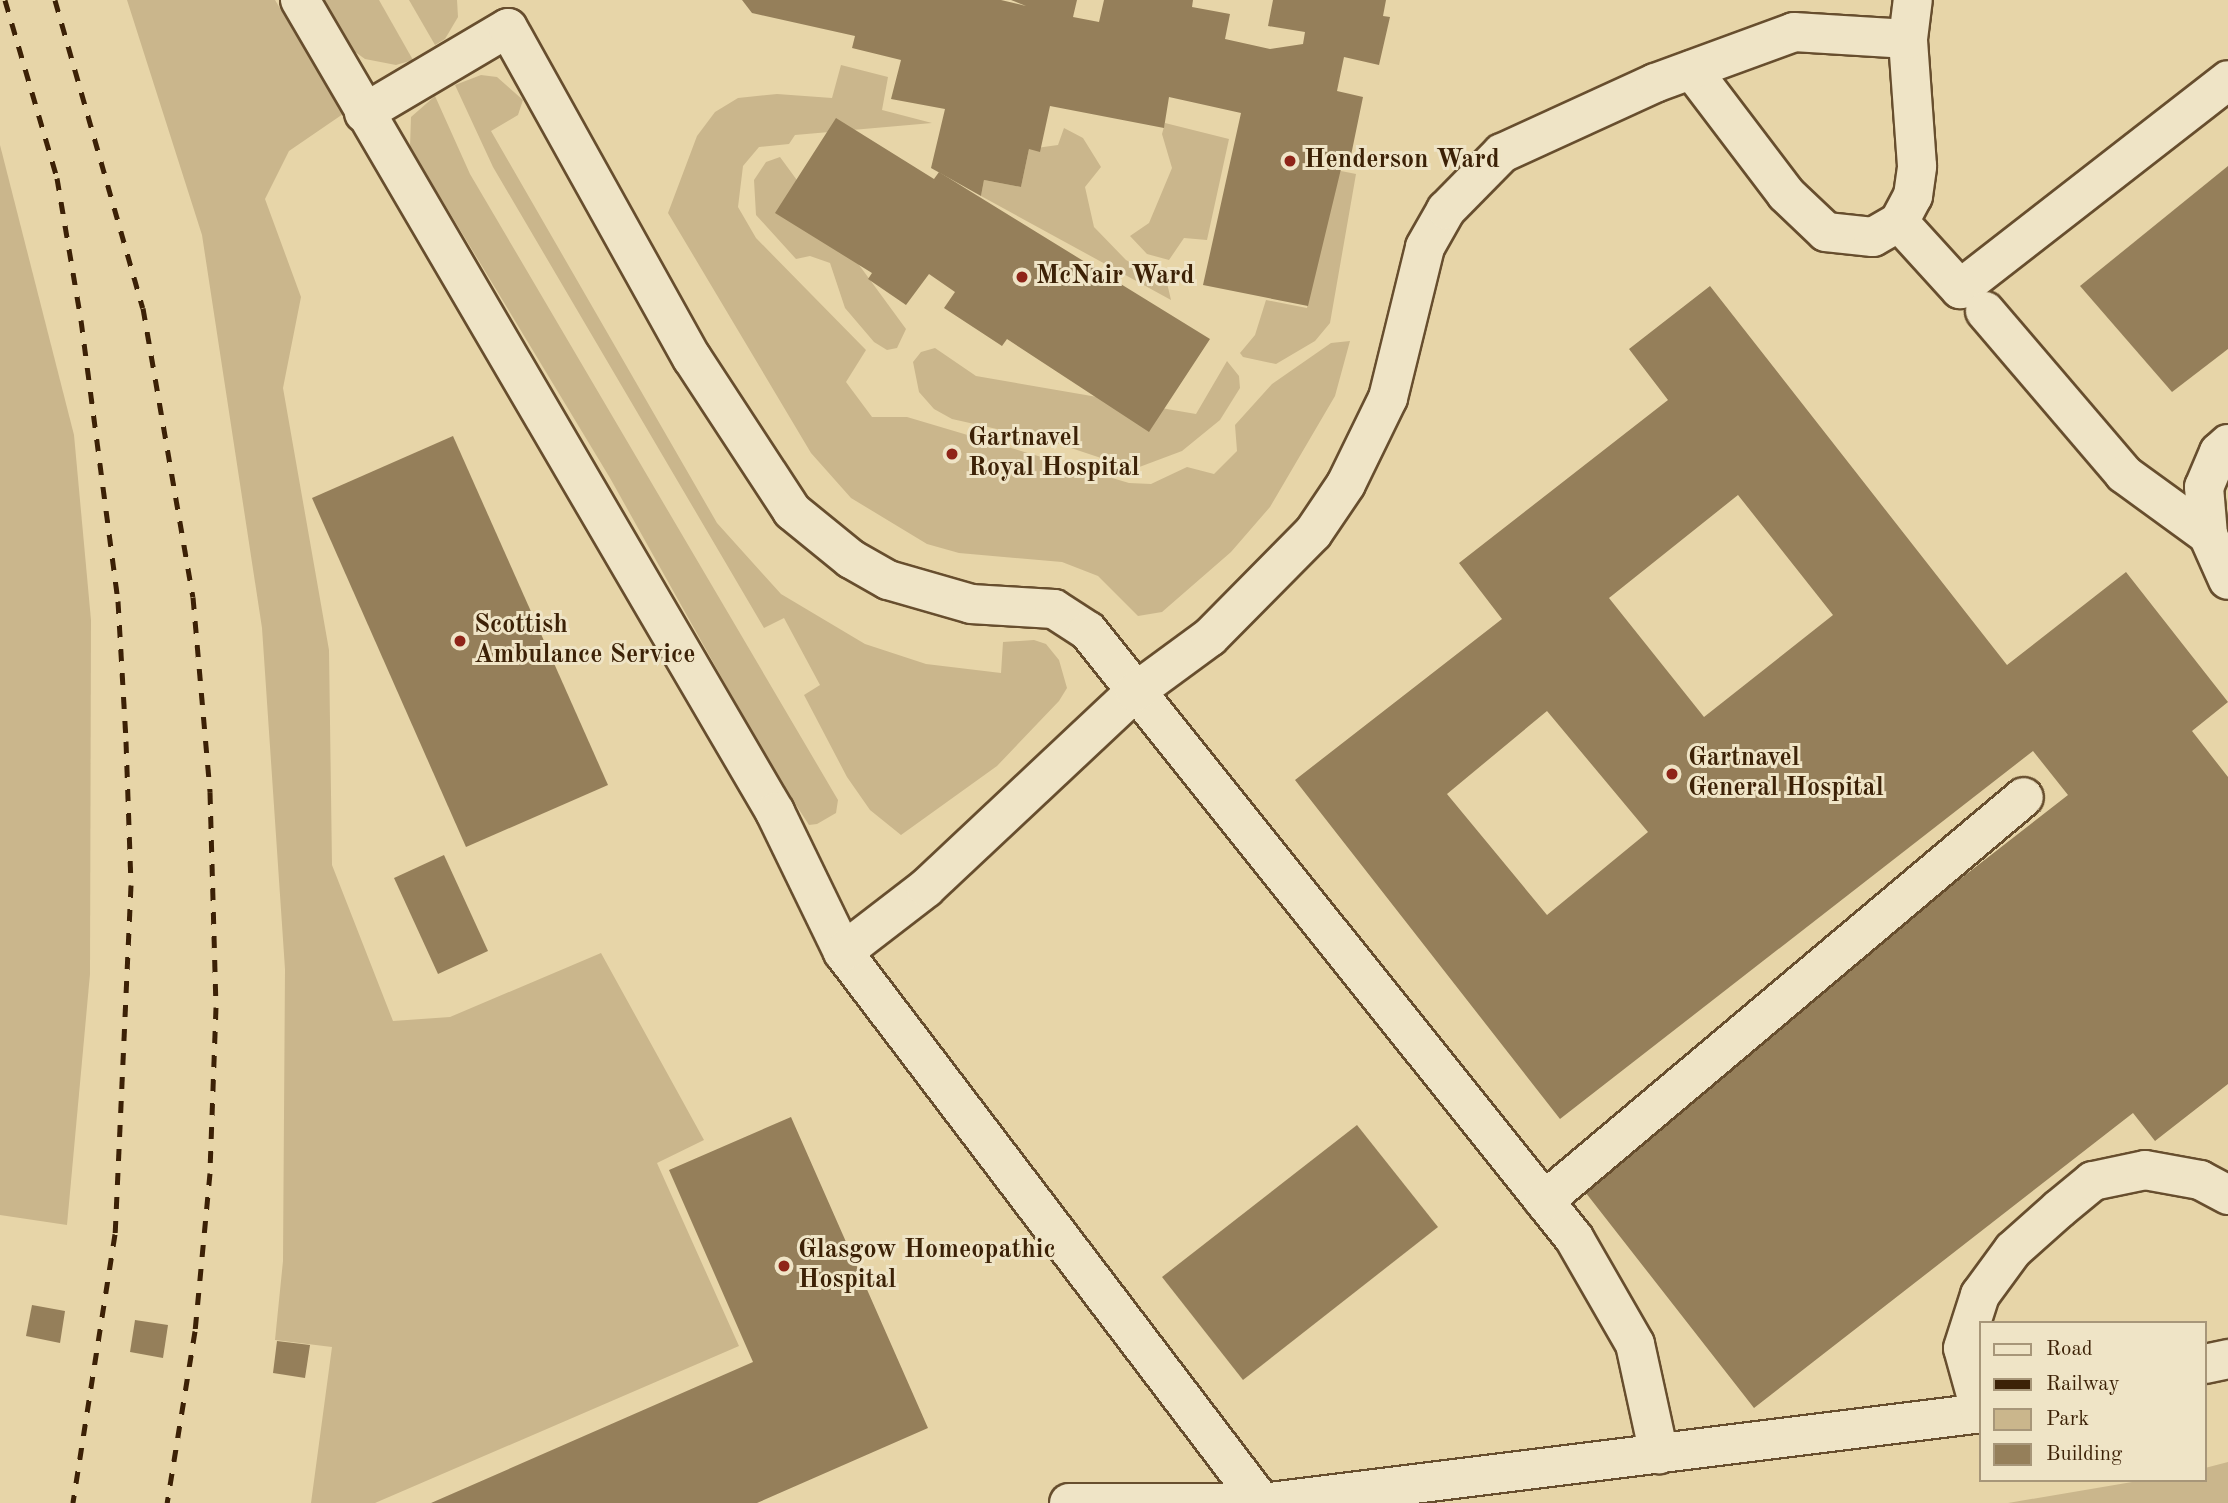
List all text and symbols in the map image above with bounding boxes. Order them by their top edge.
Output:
place label: Henderson Ward [1304,145,1500,177]
marker: Henderson Ward [1282,153,1298,169]
place label: McNair Ward [1036,261,1195,293]
marker: McNair Ward [1014,269,1030,285]
place label: Gartnavel Royal Hospital [968,423,1139,485]
marker: Gartnavel Royal Hospital [942,444,962,464]
place label: Scottish Ambulance Service [474,610,695,672]
marker: Scottish Ambulance Service [452,633,468,649]
place label: Gartnavel General Hospital [1688,743,1884,804]
marker: Gartnavel General Hospital [1662,764,1682,784]
place label: Glasgow Homeopathic Hospital [798,1235,1056,1296]
marker: Glasgow Homeopathic Hospital [776,1258,792,1274]
legend [1980,1321,2207,1482]
text: Road [2046,1339,2093,1360]
text: Railway [2046,1374,2120,1395]
text: Park [2046,1409,2089,1430]
text: Building [2046,1444,2122,1465]

